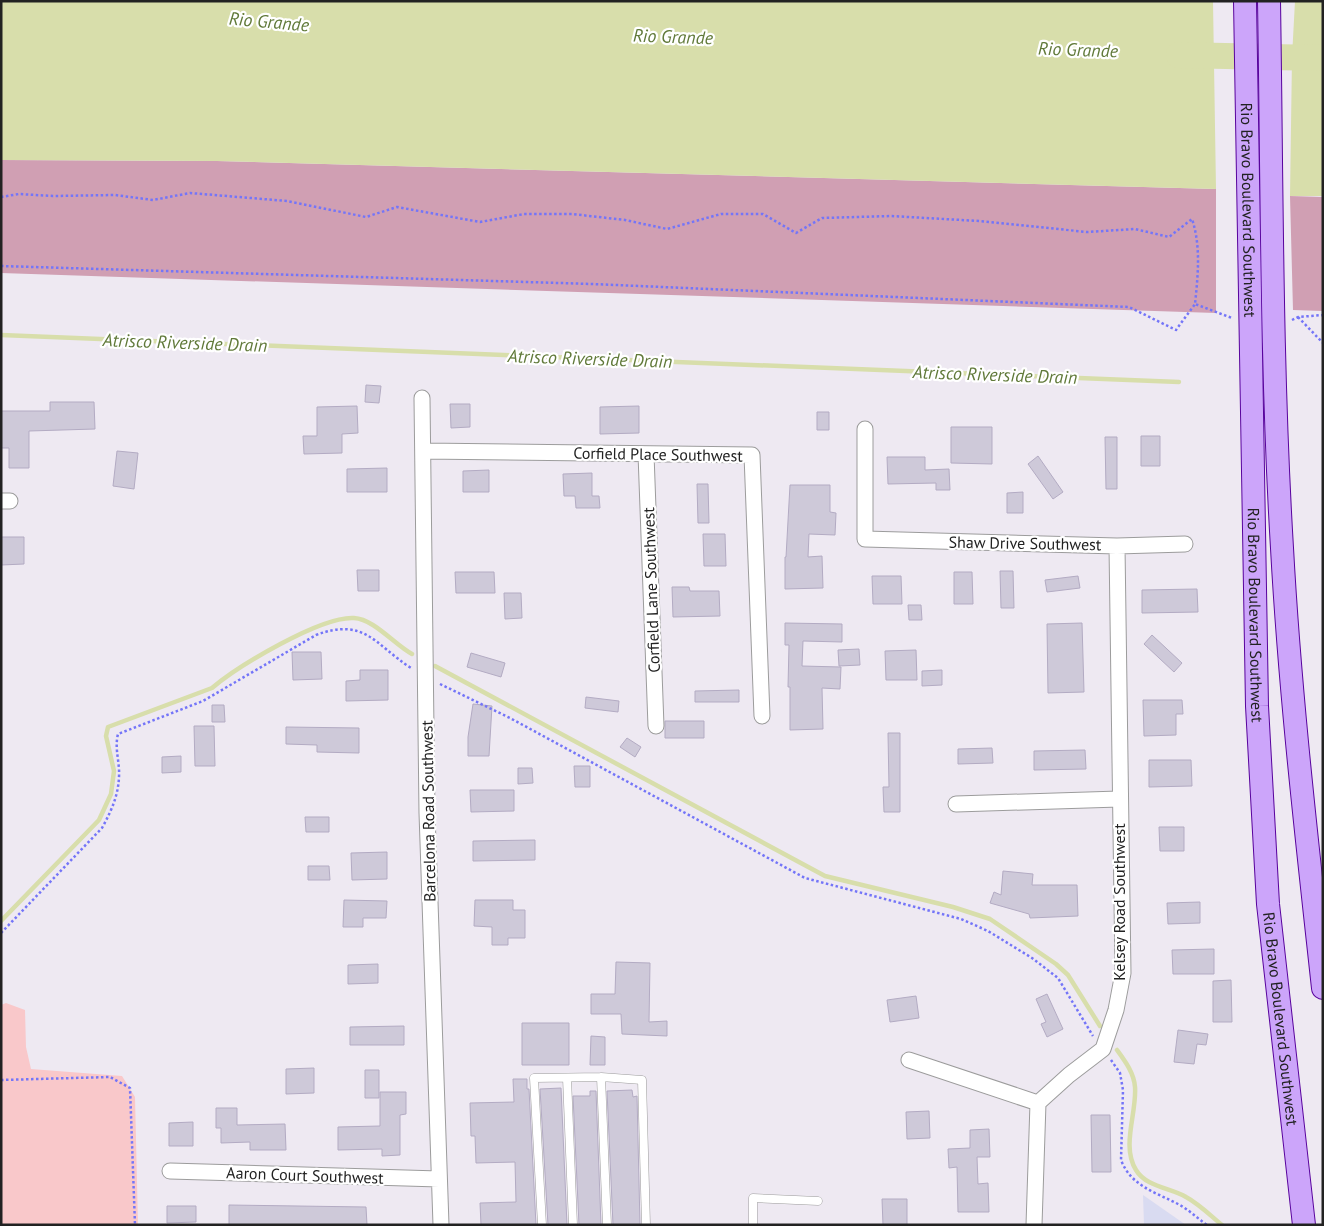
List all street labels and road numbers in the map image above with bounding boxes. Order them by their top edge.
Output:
street label: Rio Bravo Boulevard Southwest [1237,102,1260,318]
street label: Corfield Place Southwest [573,443,743,465]
street label: Corfield Lane Southwest [638,506,664,673]
street label: Rio Bravo Boulevard Southwest [1244,507,1268,723]
street label: Shaw Drive Southwest [948,532,1102,554]
street label: Barcelona Road Southwest [416,719,440,902]
street label: Kelsey Road Southwest [1109,823,1129,981]
street label: Rio Bravo Boulevard Southwest [1259,911,1303,1127]
street label: Aaron Court Southwest [226,1162,385,1188]

